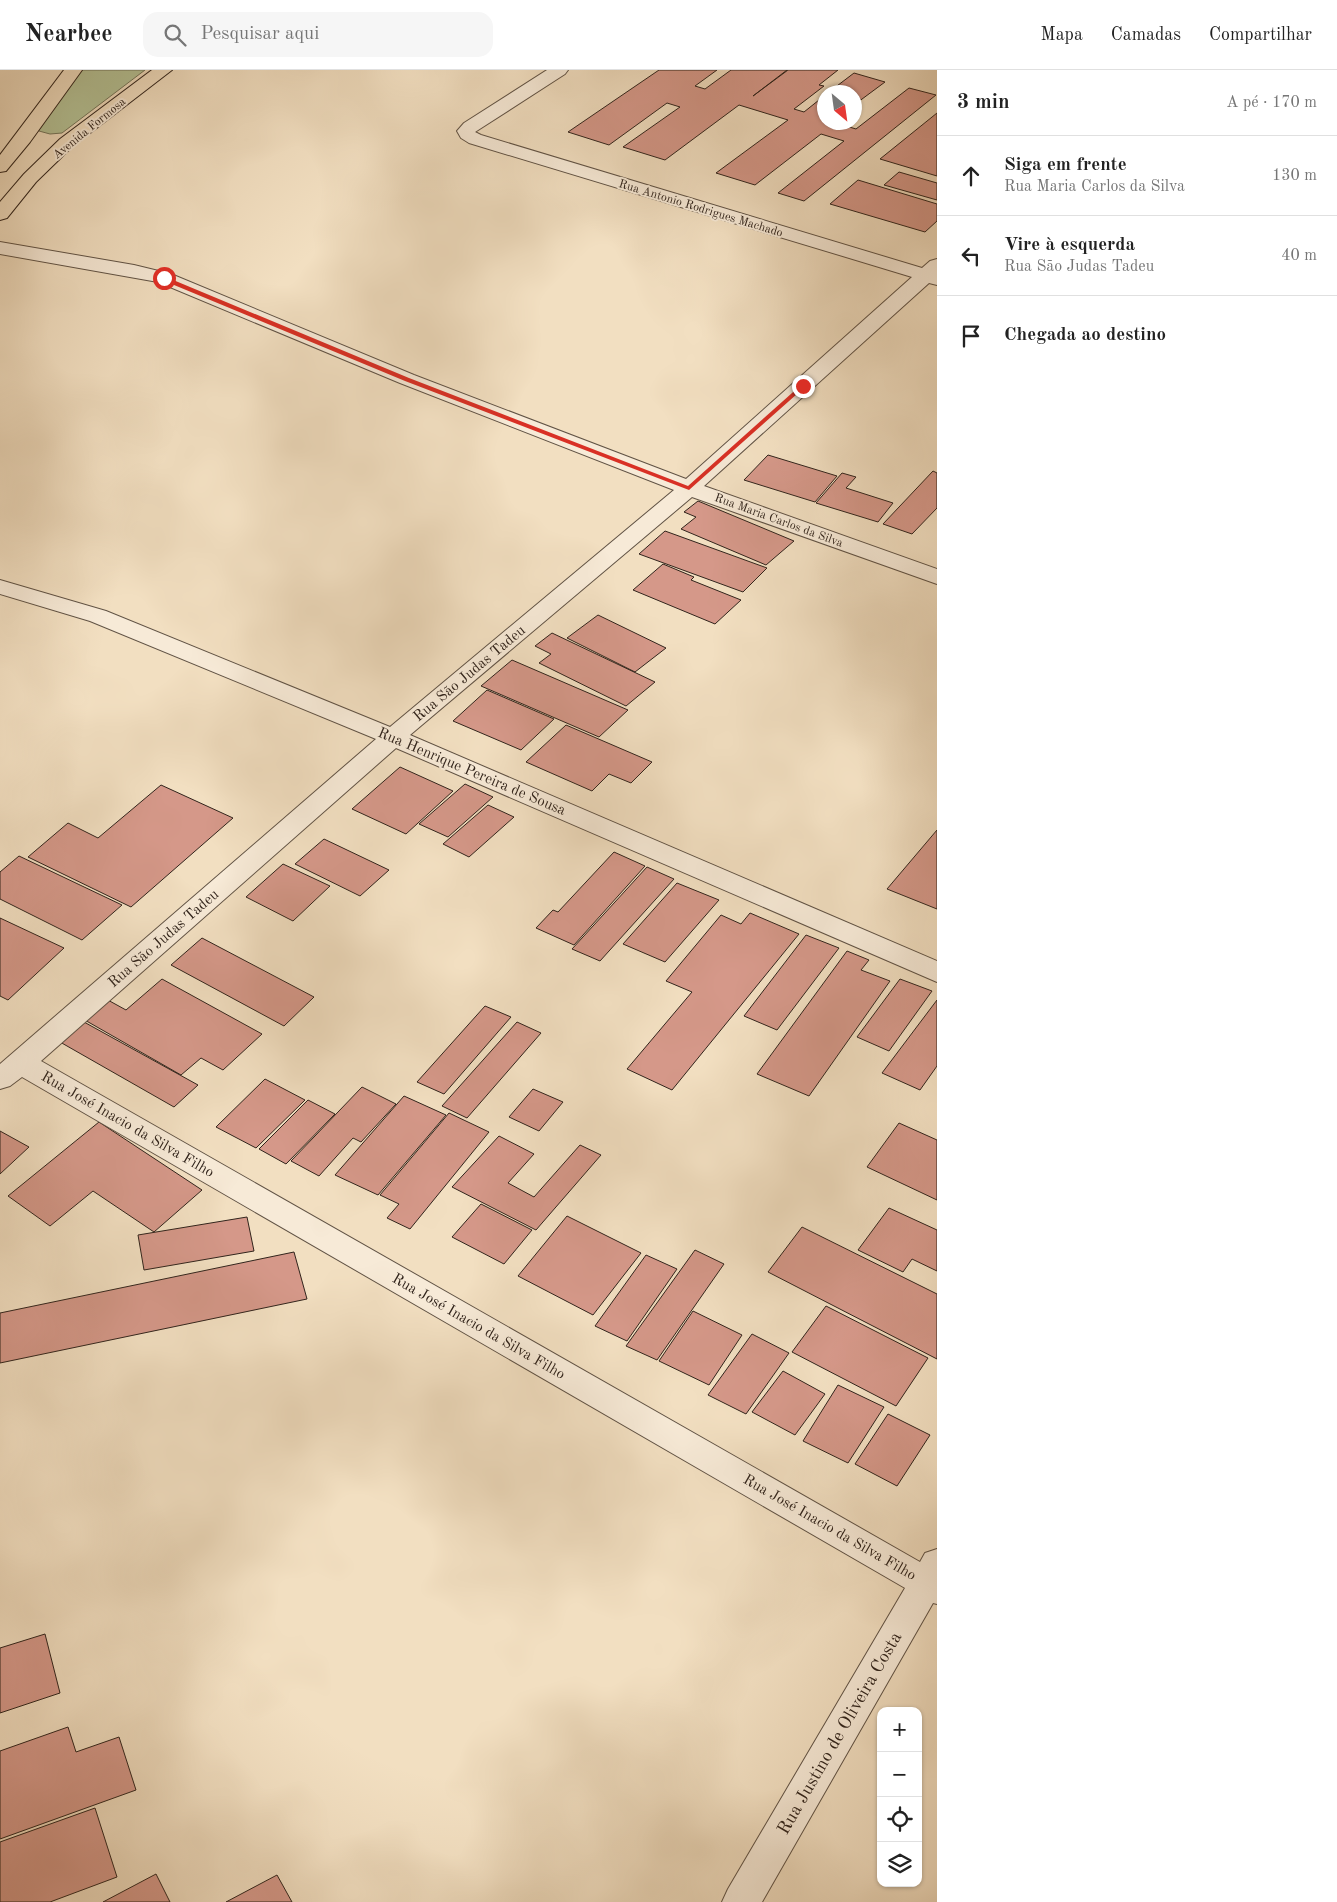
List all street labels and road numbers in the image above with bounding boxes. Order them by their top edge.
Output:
street label: Avenida Formosa [51,96,128,162]
street label: Rua Antonio Rodrigues Machado [617,178,784,240]
street label: Rua Maria Carlos da Silva [713,492,845,550]
street label: Rua São Judas Tadeu [411,623,529,725]
street label: Rua Henrique Pereira de Sousa [375,726,568,819]
street label: Rua São Judas Tadeu [106,887,222,991]
street label: Rua José Inacio da Silva Filho [38,1070,216,1181]
street label: Rua José Inacio da Silva Filho [389,1272,567,1383]
street label: Rua José Inacio da Silva Filho [740,1473,918,1584]
street label: Rua Justino de Oliveira Costa [774,1629,905,1838]

